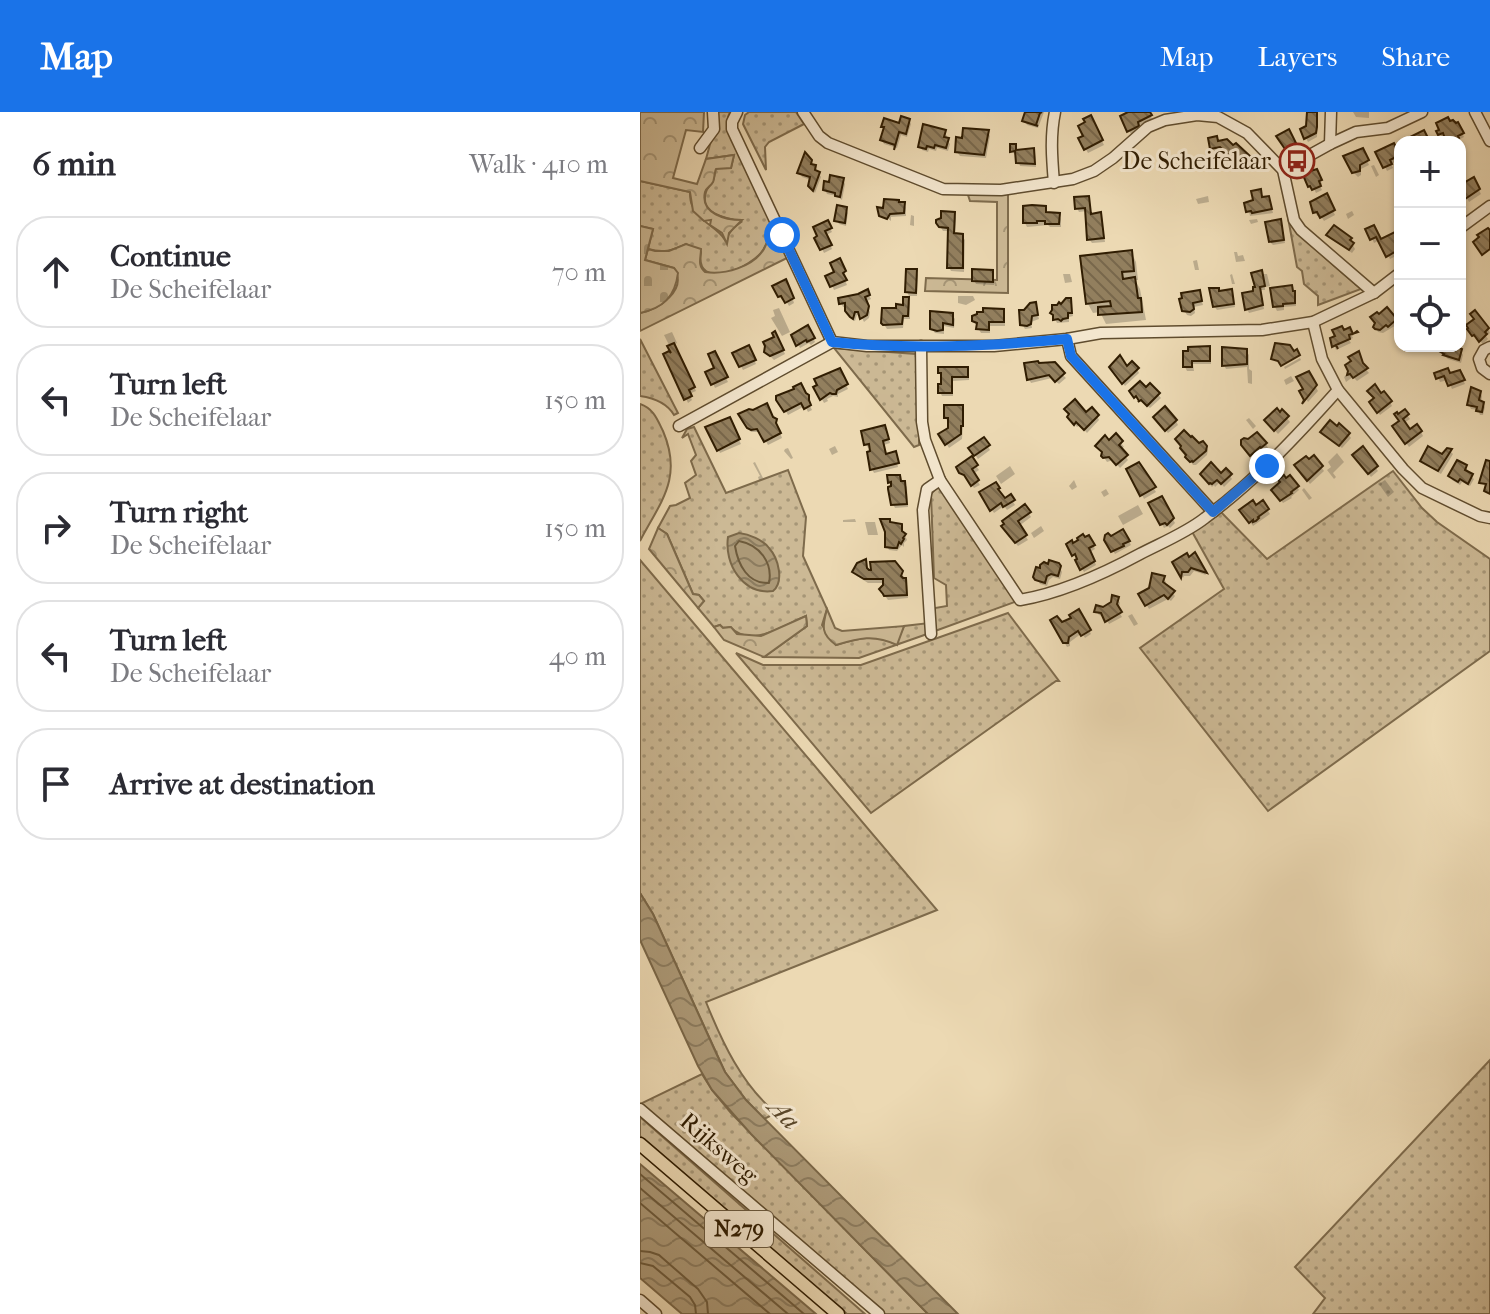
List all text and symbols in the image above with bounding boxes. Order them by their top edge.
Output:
text: Map [40,34,113,79]
text: Map [1160,40,1213,73]
text: Layers [1257,40,1337,73]
text: Share [1381,40,1450,73]
map controls [1394,136,1466,352]
button: + [1394,136,1466,208]
bus stop icon: De Scheifelaar [1278,142,1316,180]
text: 6 min [32,144,116,184]
place label: De Scheifelaar [1122,147,1272,175]
text: Walk · 410 m [469,149,608,180]
button: − [1394,208,1466,280]
route start [764,217,800,253]
text: Continue [110,239,231,274]
icon: ahead [34,250,78,294]
text: 70 m [552,257,606,288]
text: De Scheifelaar [110,274,271,305]
button: locate [1394,280,1466,352]
text: Turn left [110,367,227,402]
icon: left [34,378,78,422]
text: 150 m [544,385,606,416]
text: De Scheifelaar [110,402,271,433]
route end [1249,448,1285,484]
text: Turn right [110,495,248,530]
icon: right [34,506,78,550]
text: 150 m [544,513,606,544]
text: De Scheifelaar [110,530,271,561]
text: Turn left [110,623,227,658]
icon: left [34,634,78,678]
text: 40 m [549,641,606,672]
text: De Scheifelaar [110,658,271,689]
icon: arrive [34,762,78,806]
text: Arrive at destination [110,767,375,802]
water label: Aa [760,1090,806,1136]
street label: Rijksweg [674,1107,764,1190]
road number: N279 [705,1211,773,1247]

